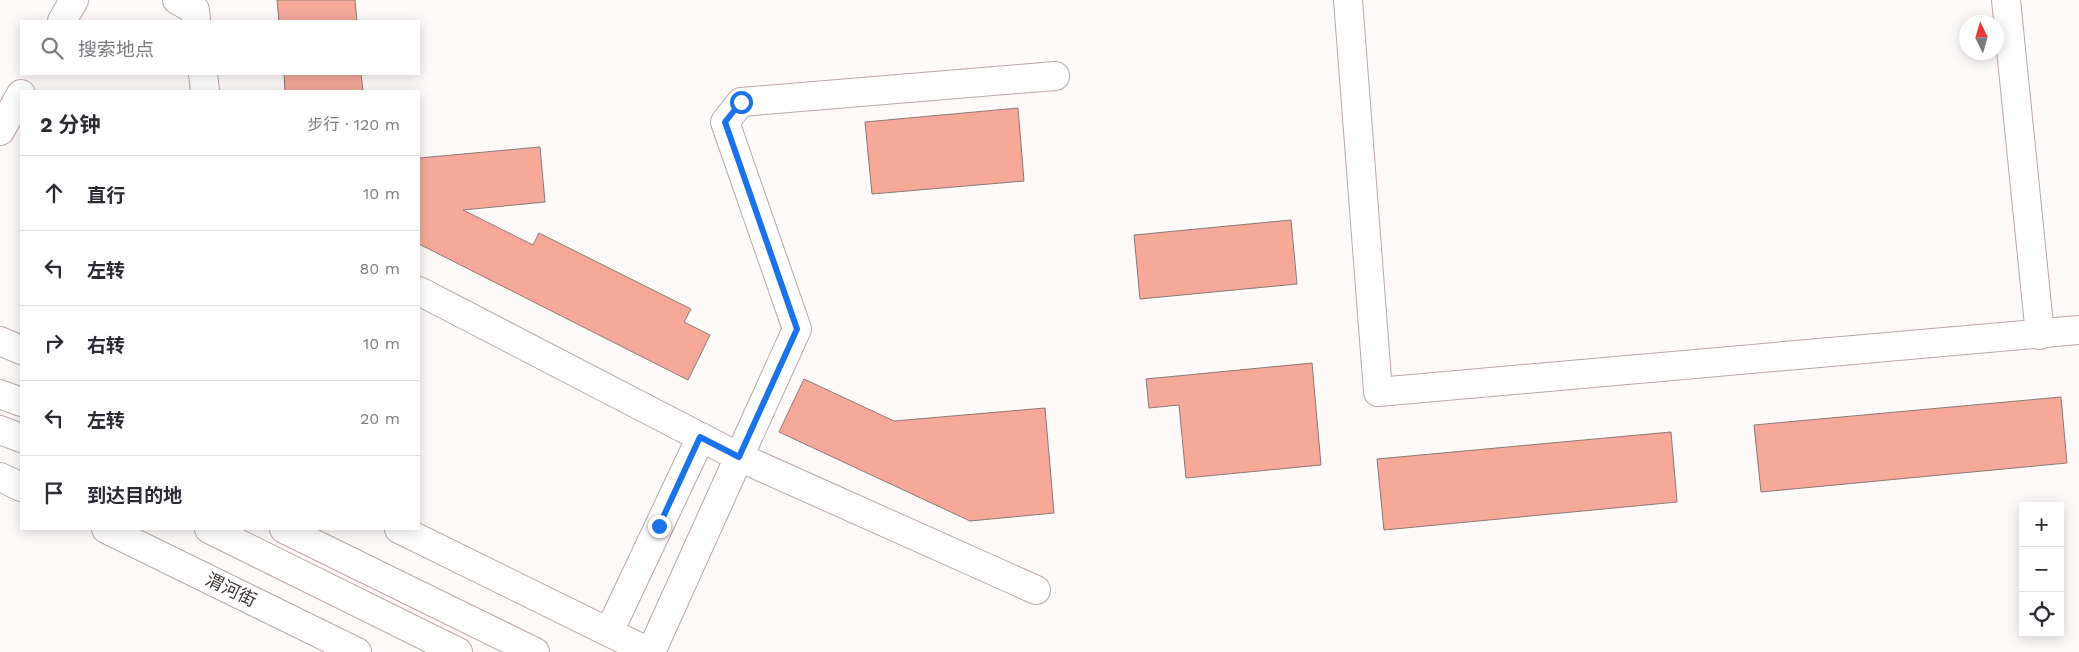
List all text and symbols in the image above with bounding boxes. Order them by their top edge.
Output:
north arrow [1959,15,2004,60]
search box [20,20,420,75]
icon: search [38,34,66,62]
text: 搜索地点 [78,38,154,61]
route start [730,91,753,114]
text: 2 分钟 [40,112,101,137]
text: 步行 · 120 m [308,115,400,134]
icon: ahead [40,179,68,207]
text: 直行 [87,184,125,207]
text: 10 m [363,184,400,203]
icon: left [40,254,68,282]
text: 左转 [87,259,125,282]
text: 80 m [359,259,400,278]
icon: right [40,329,68,357]
text: 右转 [87,334,125,357]
text: 10 m [363,334,400,353]
icon: left [40,404,68,432]
text: 左转 [87,409,125,432]
text: 20 m [360,409,400,428]
icon: arrive [40,479,68,507]
text: 到达目的地 [87,484,182,507]
map controls [2019,502,2064,637]
button: + [2019,502,2064,547]
route end [648,515,671,538]
button: − [2019,547,2064,592]
street label: 渭河街 [202,568,260,611]
button: locate [2019,592,2064,637]

